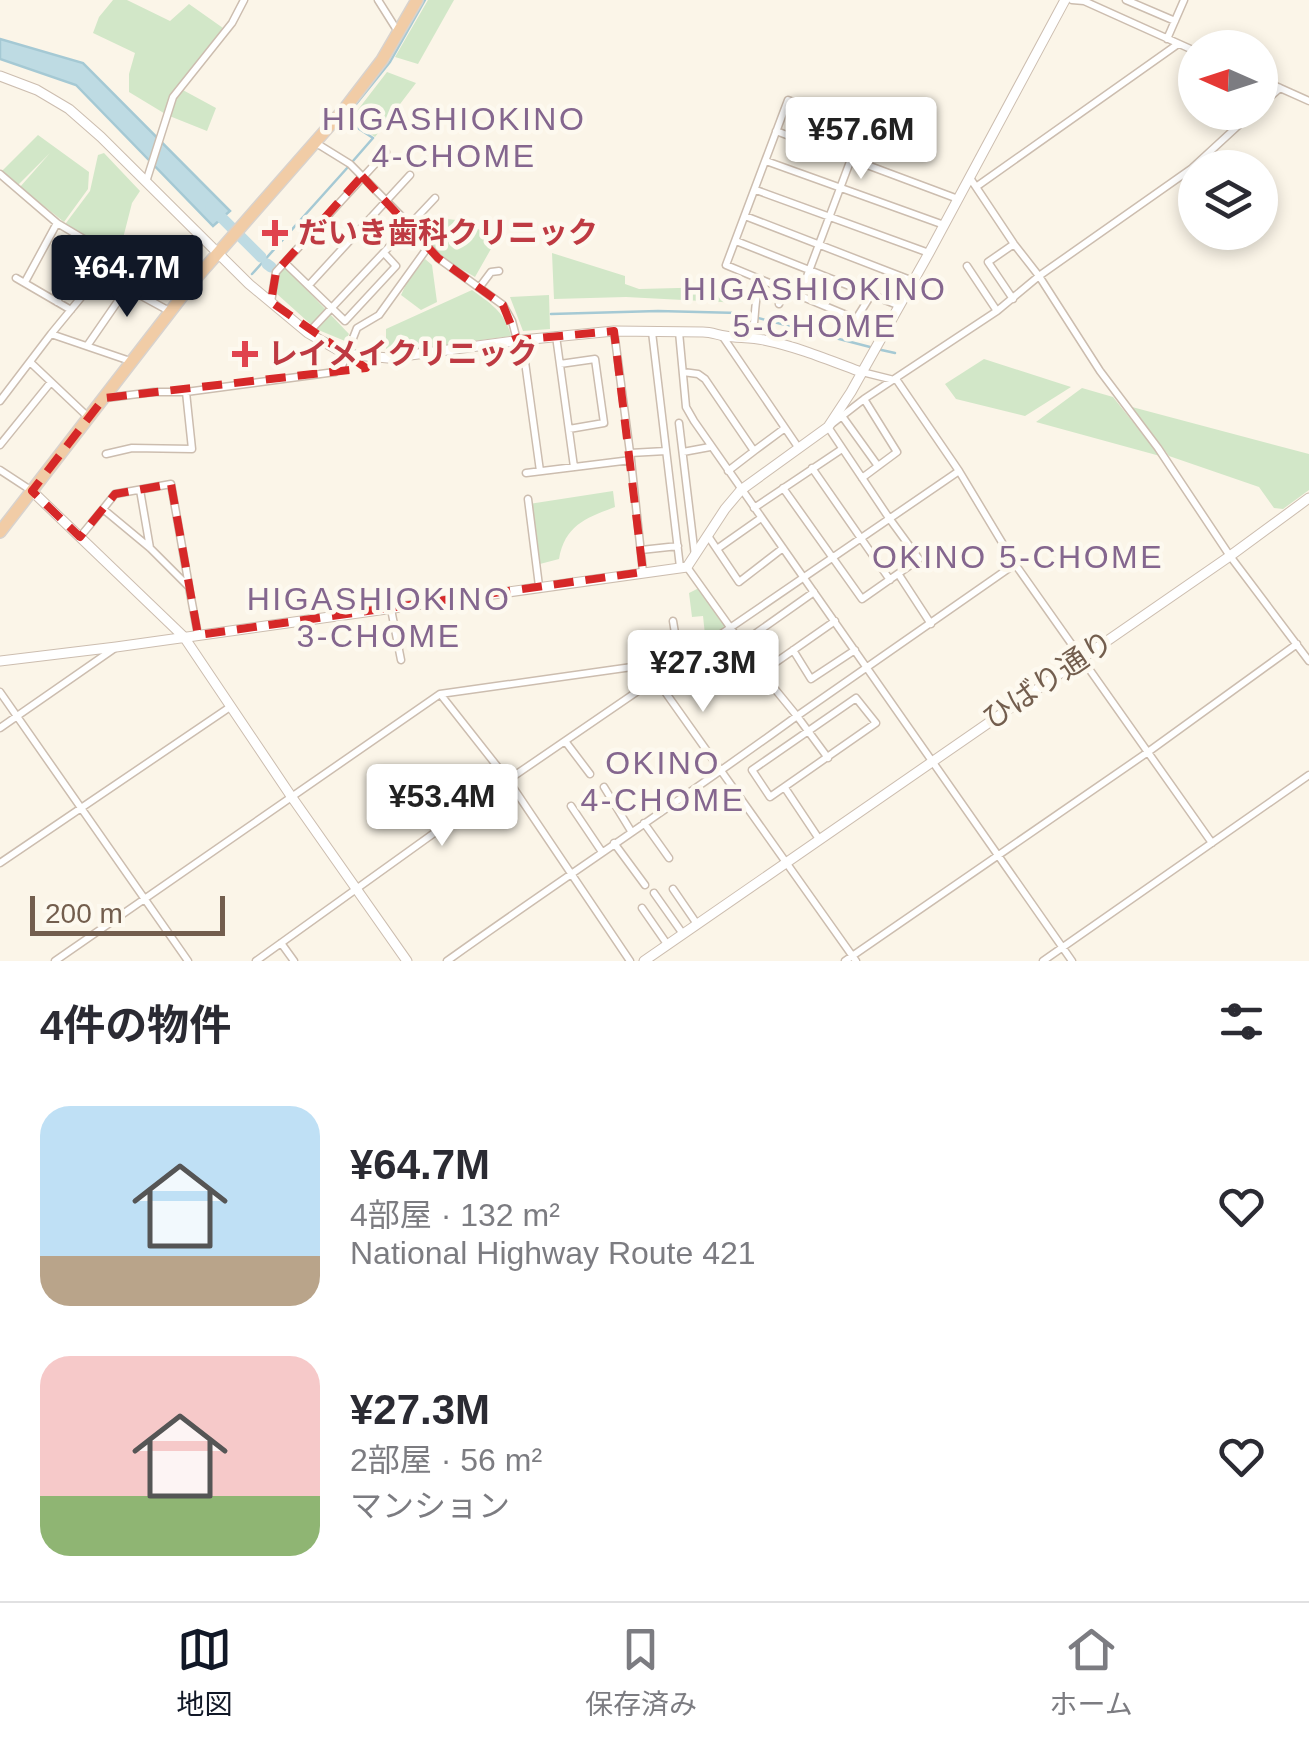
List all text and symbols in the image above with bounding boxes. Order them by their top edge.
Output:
north arrow [1178,30,1278,130]
map controls [1178,30,1278,250]
pin: ¥57.6M [780,97,942,182]
district label: HIGASHIOKINO 4-CHOME [322,101,586,174]
text: ¥57.6M [808,111,914,147]
button: layers [1178,150,1278,250]
place label: だいき歯科クリニック [298,216,598,249]
marker: だいき歯科クリニック [262,220,288,246]
pin: ¥64.7M [46,235,208,320]
text: ¥64.7M [74,249,180,285]
district label: HIGASHIOKINO 5-CHOME [683,271,947,344]
place label: レイメイクリニック [268,337,537,370]
marker: レイメイクリニック [232,341,258,367]
district label: OKINO 5-CHOME [872,539,1164,575]
district label: HIGASHIOKINO 3-CHOME [247,581,511,654]
street label: ひばり通り [976,624,1119,735]
pin: ¥27.3M [622,630,784,715]
text: ¥27.3M [650,644,756,680]
district label: OKINO 4-CHOME [580,745,746,818]
pin: ¥53.4M [361,764,523,849]
text: ¥53.4M [389,778,495,814]
scale bar [30,891,225,936]
text: 200 m [45,898,123,929]
icon: filters [1214,994,1269,1049]
text: 4件の物件 [40,1002,231,1049]
text: ¥64.7M [350,1141,490,1188]
icon: home [120,1146,240,1266]
icon: heart [1214,1179,1269,1234]
text: 4部屋 · 132 m² [350,1197,560,1233]
text: National Highway Route 421 [350,1235,756,1271]
text: ¥27.3M [350,1386,490,1433]
icon: home [120,1396,240,1516]
icon: heart [1214,1429,1269,1484]
text: 2部屋 · 56 m² [350,1442,542,1478]
text: マンション [350,1488,510,1524]
tab: 地図 [176,1622,232,1722]
tab: 保存済み [585,1622,697,1722]
tab: ホーム [1050,1622,1133,1722]

